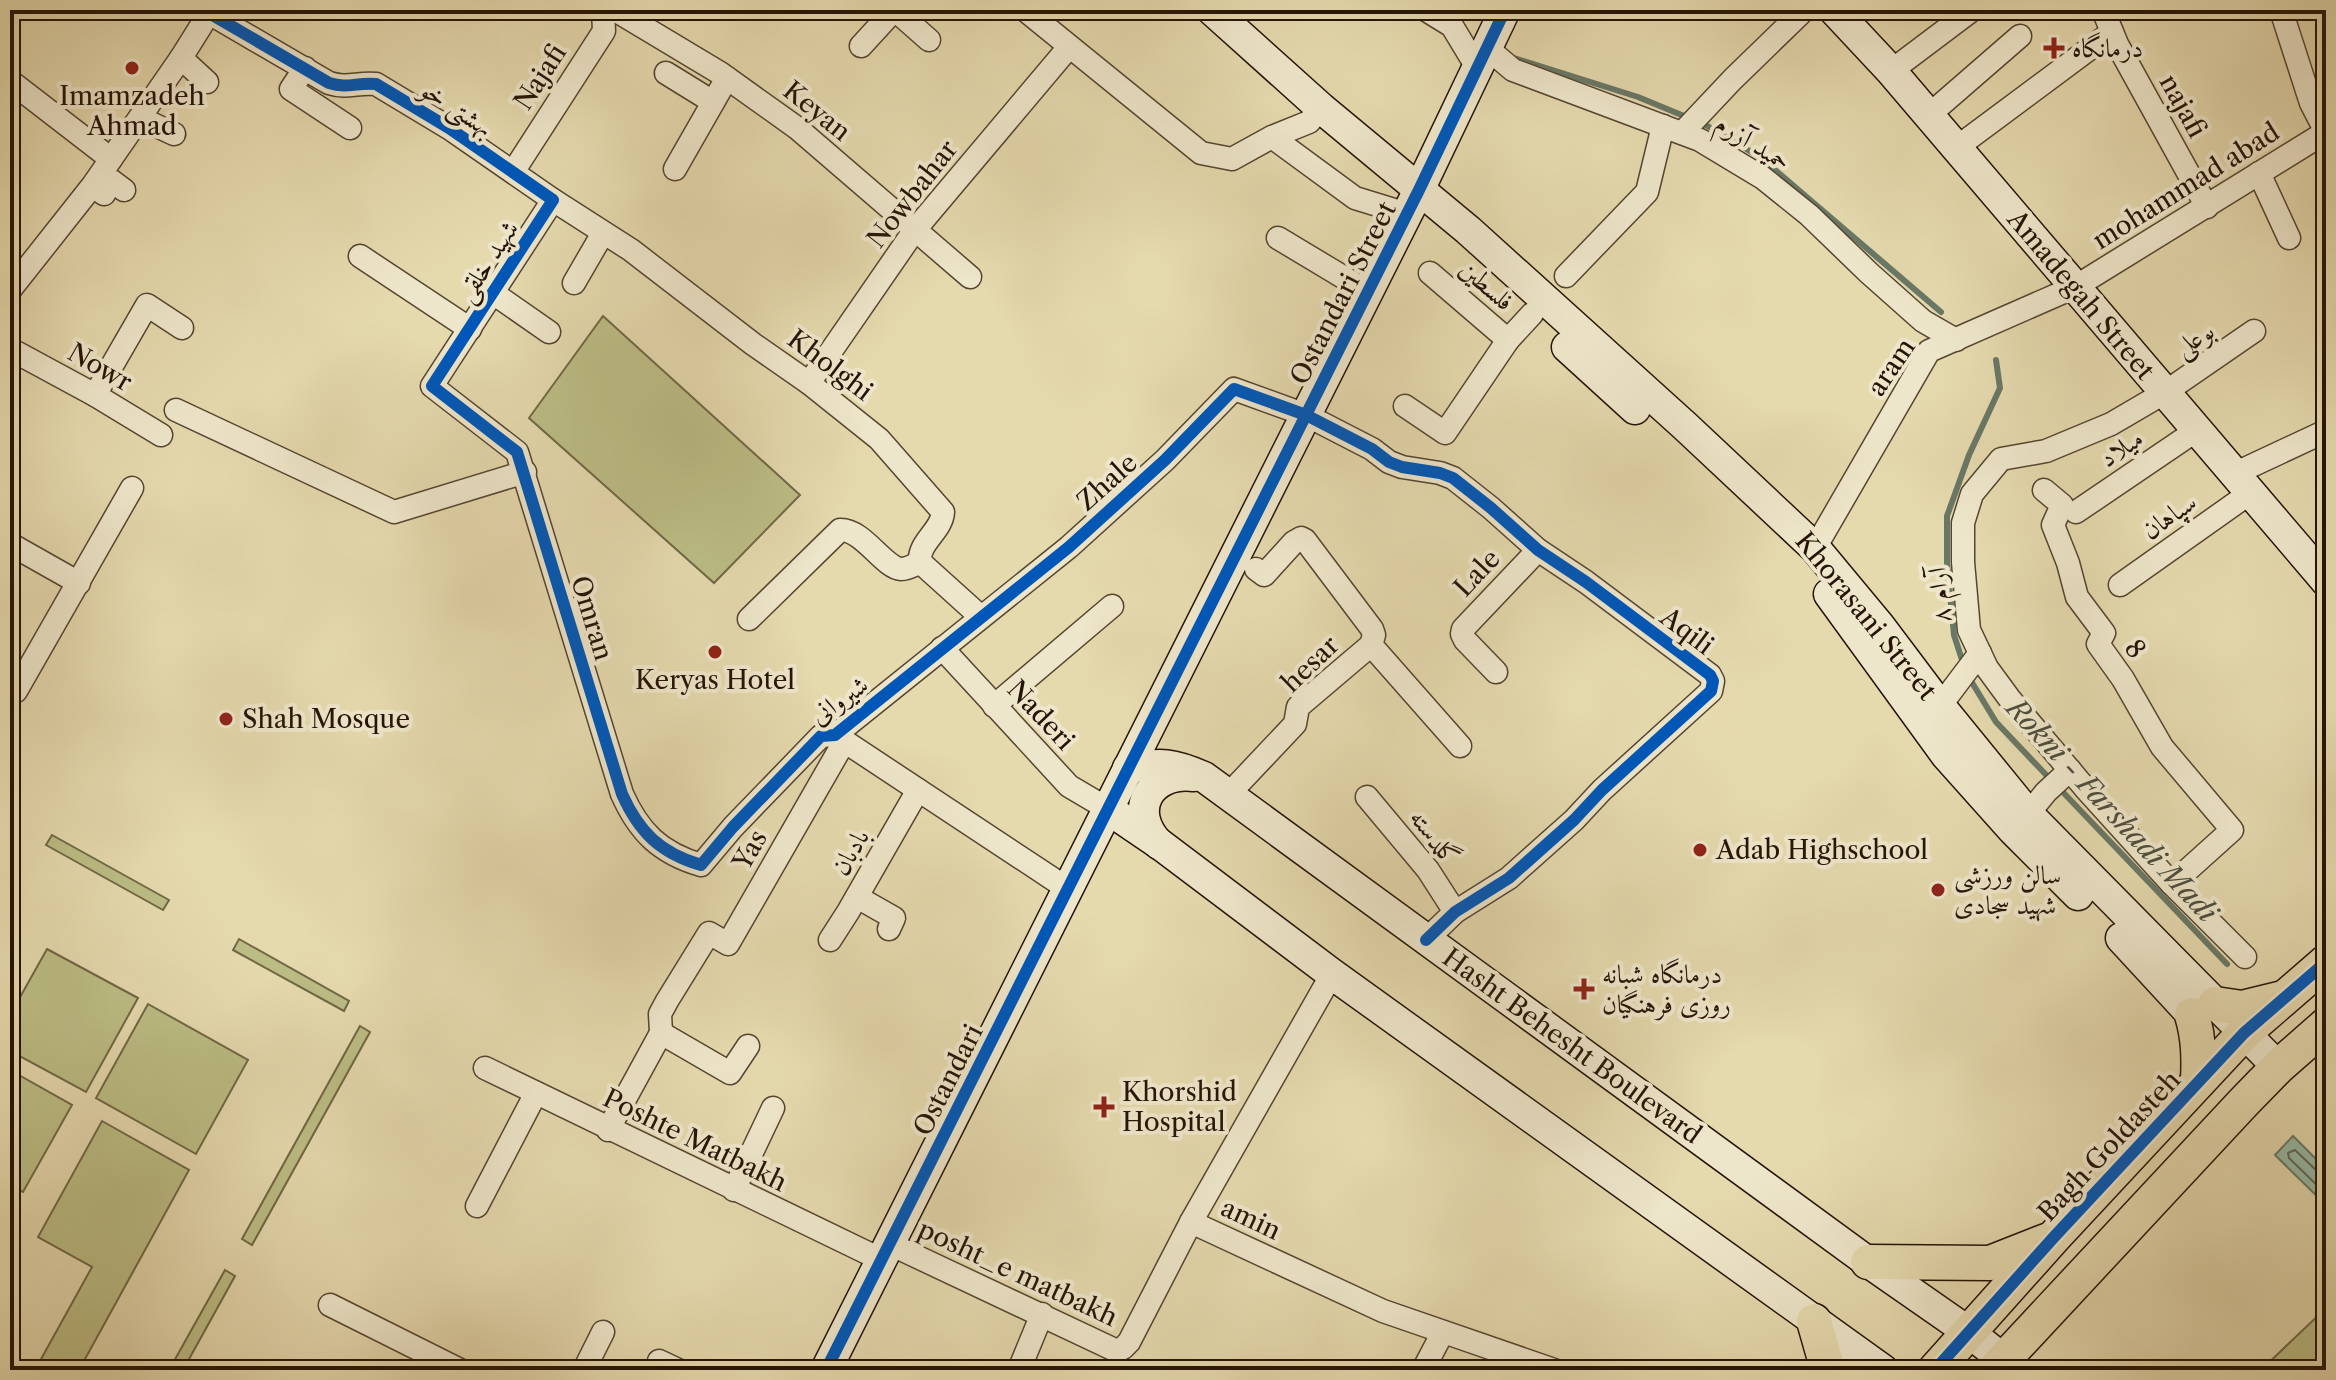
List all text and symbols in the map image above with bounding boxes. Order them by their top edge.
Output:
place label: درمانگاه [2072,32,2143,64]
marker: درمانگاه [2043,37,2065,59]
street label: Najafi [507,38,573,116]
marker: Imamzadeh Ahmad [123,59,141,77]
street label: najafi [2153,69,2213,143]
street label: بهشتی خو [410,71,499,146]
street label: Keyan [777,74,857,148]
place label: Imamzadeh Ahmad [59,80,205,142]
street label: حمید آزرم [1706,107,1797,183]
street label: mohammad abad [2087,116,2285,256]
street label: Nowbahar [860,134,964,254]
street label: Ostandari Street [1283,195,1403,390]
street label: Amadegah Street [2000,203,2162,387]
street label: شهید خلقی [449,214,528,309]
street label: فلسطین [1453,253,1521,317]
street label: بوعلی [2168,314,2222,366]
street label: Kholghi [781,323,879,407]
street label: aram [1860,332,1922,402]
street label: Nowr [62,336,138,398]
street label: میلاد [2093,422,2149,474]
street label: Zhale [1070,447,1144,517]
street label: سپاهان [2135,486,2204,548]
street label: Khorasani Street [1788,526,1944,707]
street label: Lale [1447,543,1507,603]
street label: ۸ آرام [1920,563,1964,624]
street label: Omran [564,572,620,664]
street label: Aqili [1653,600,1720,661]
street label: hesar [1275,629,1345,699]
street label: 8 [2118,633,2152,665]
marker: Keryas Hotel [706,643,724,661]
place label: Keryas Hotel [635,664,795,696]
street label: شیروانی [804,668,874,732]
street label: Naderi [1001,673,1081,757]
water label: Rokni - Farshadi Madi [1998,690,2226,930]
place label: Shah Mosque [242,703,410,735]
marker: Shah Mosque [217,710,235,728]
street label: گلدسته [1403,802,1467,872]
street label: بادبان [824,823,876,881]
street label: Yas [725,824,774,877]
place label: Adab Highschool [1715,834,1928,866]
marker: Adab Highschool [1691,841,1709,859]
place label: سالن ورزشی شهید سجادی [1954,859,2061,922]
marker: سالن ورزشی شهید سجادی [1929,881,1947,899]
street label: Hasht Behesht Boulevard [1436,941,1708,1151]
place label: درمانگاه شبانه روزی فرهنگیان [1602,958,1731,1021]
marker: درمانگاه شبانه روزی فرهنگیان [1573,978,1595,1000]
street label: Ostandari [906,1019,990,1141]
street label: Bagh Goldasteh [2031,1064,2187,1228]
place label: Khorshid Hospital [1122,1076,1237,1138]
street label: Poshte Matbakh [598,1082,792,1198]
marker: Khorshid Hospital [1093,1096,1115,1118]
street label: amin [1216,1191,1286,1247]
street label: posht_e matbakh [913,1213,1123,1333]

